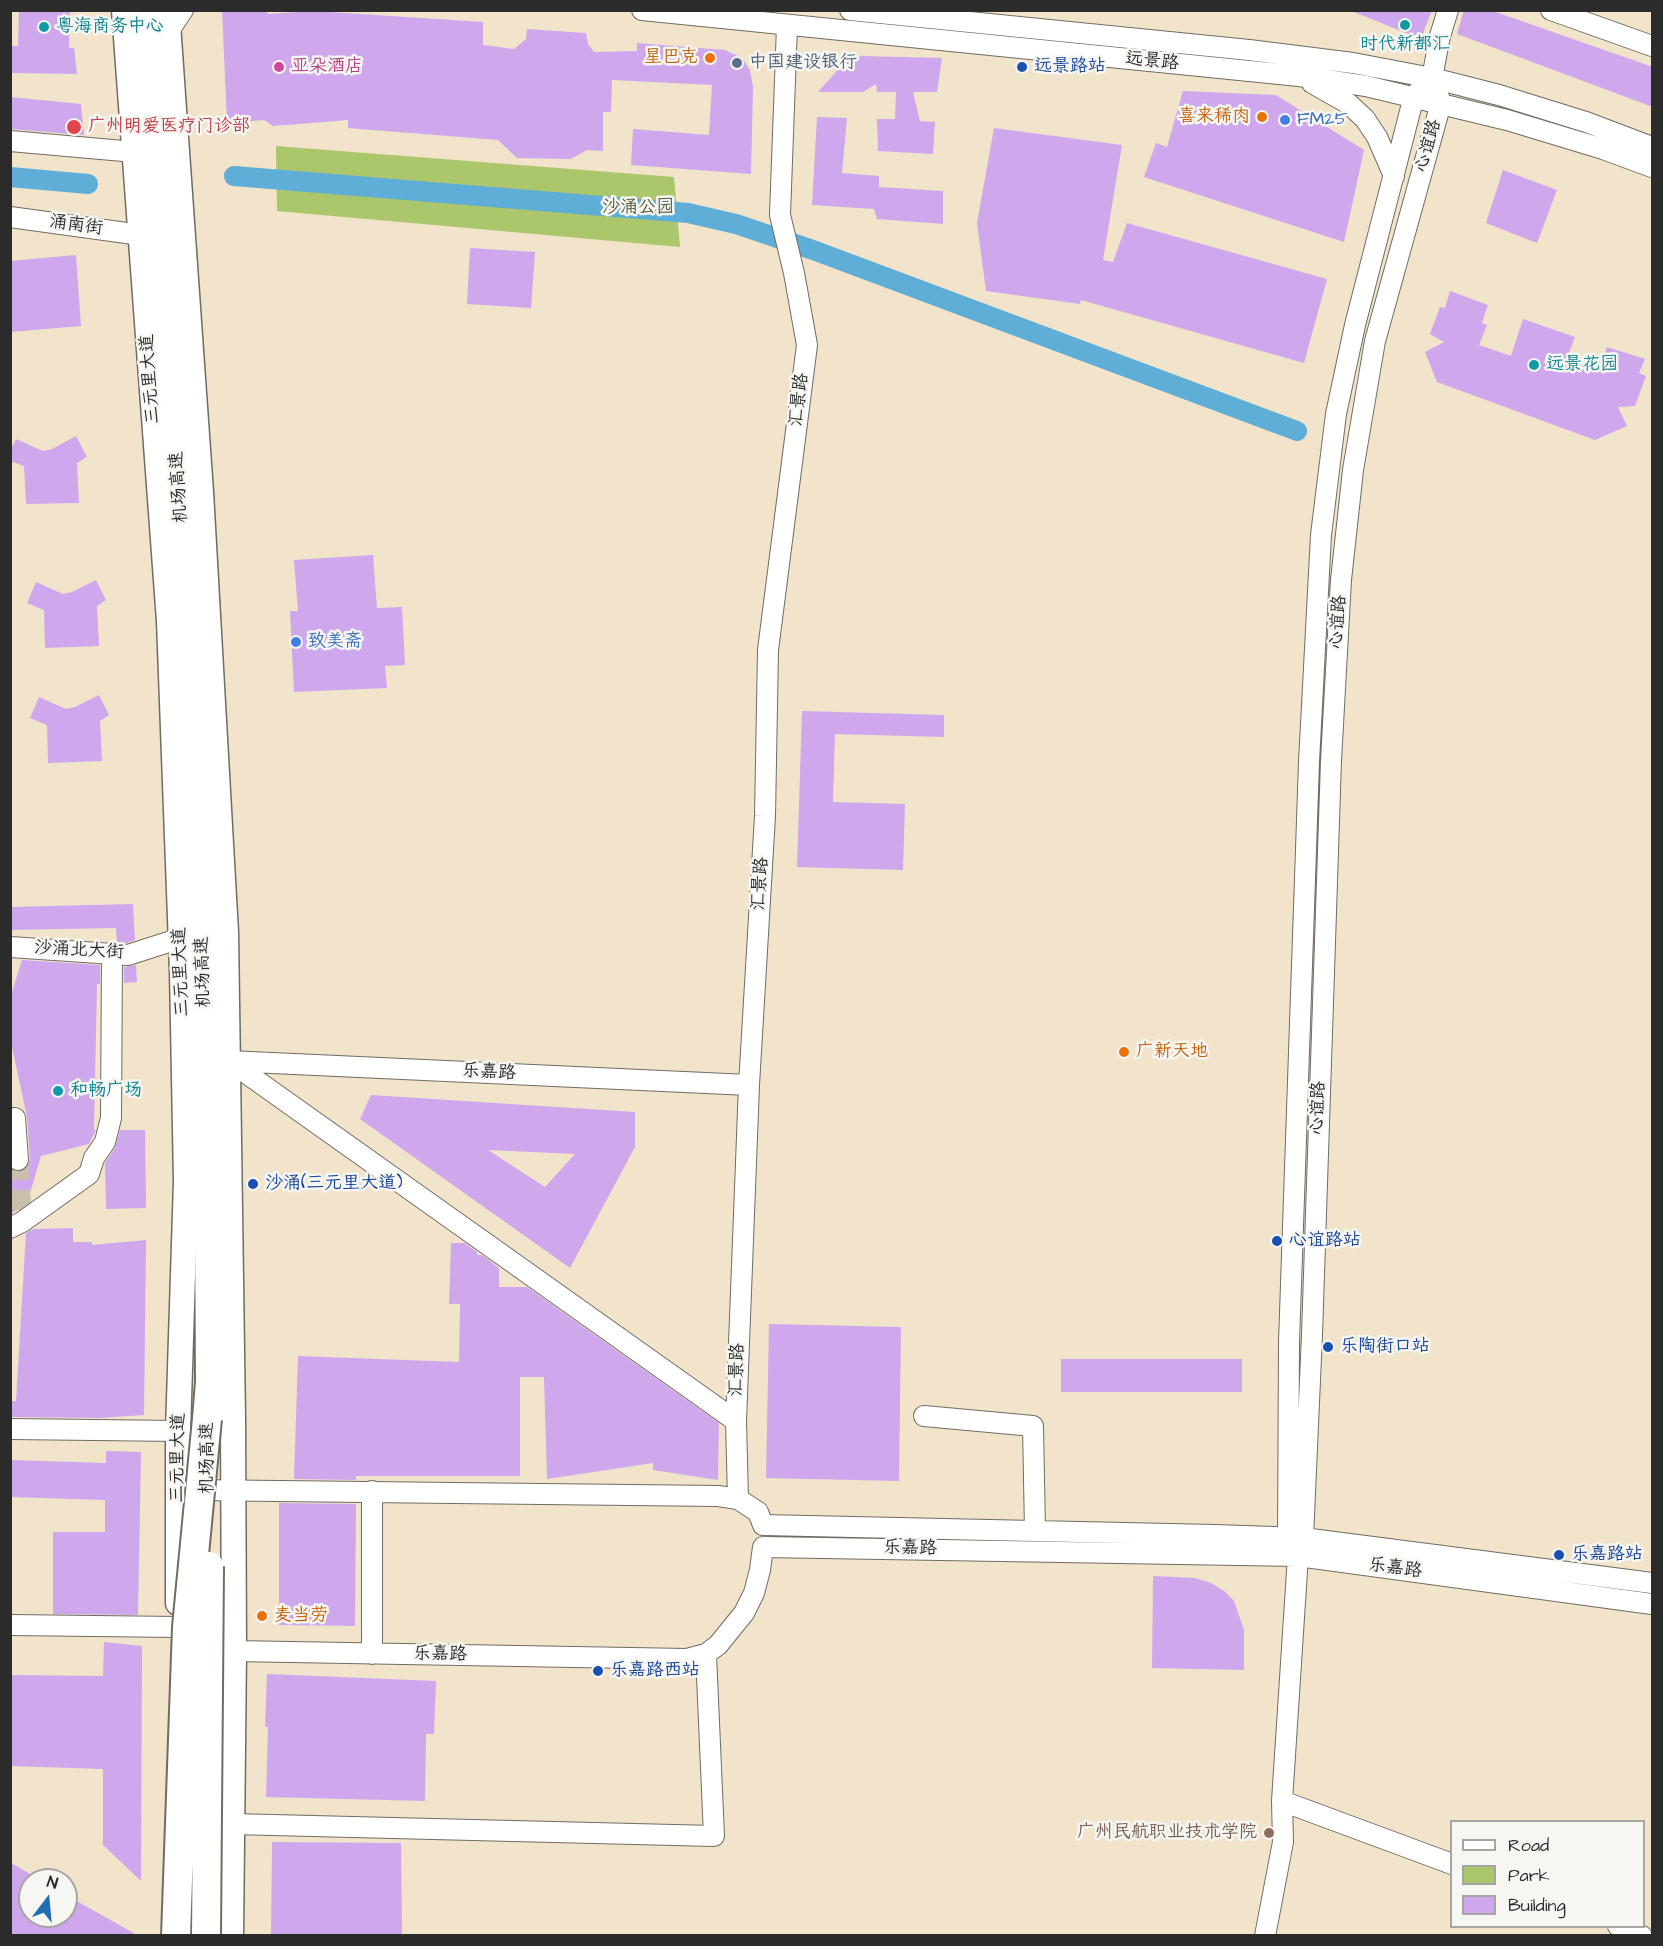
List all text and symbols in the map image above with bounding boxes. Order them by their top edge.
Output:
place label: 粤海商务中心 [56,16,164,38]
marker: 时代新都汇 [1398,18,1412,32]
marker: 粤海商务中心 [37,20,51,34]
place label: 时代新都汇 [1360,34,1450,56]
place label: 星巴克 [644,47,698,69]
street label: 远景路 [1124,48,1180,76]
marker: 星巴克 [703,51,717,65]
place label: 中国建设银行 [749,52,857,74]
place label: 亚朵酒店 [291,56,363,78]
marker: 中国建设银行 [730,56,744,70]
place label: 远景路站 [1034,56,1106,78]
marker: 亚朵酒店 [272,60,286,74]
marker: 远景路站 [1015,60,1029,74]
place label: 喜来稀肉 [1178,106,1250,128]
place label: FM25 [1297,109,1347,131]
marker: 喜来稀肉 [1255,110,1269,124]
marker: FM25 [1278,113,1292,127]
place label: 广州明爱医疗门诊部 [88,116,250,138]
street label: 心谊路 [1411,117,1447,175]
marker: 广州明爱医疗门诊部 [65,118,83,136]
park label: 沙涌公园 [602,197,674,219]
street label: 涌南街 [48,212,104,240]
street label: 三元里大道 [137,333,165,425]
place label: 远景花园 [1546,354,1618,376]
marker: 远景花园 [1527,358,1541,372]
street label: 汇景路 [786,372,814,428]
street label: 机场高速 [167,450,193,524]
street label: 心谊路 [1326,594,1352,650]
place label: 致美斋 [308,631,362,653]
marker: 致美斋 [289,635,303,649]
street label: 汇景路 [748,856,774,912]
street label: 三元里大道 [170,927,194,1017]
street label: 机场高速 [192,936,216,1008]
street label: 沙涌北大街 [33,938,125,964]
place label: 广新天地 [1136,1041,1208,1063]
marker: 广新天地 [1117,1045,1131,1059]
street label: 乐嘉路 [461,1061,517,1085]
place label: 和畅广场 [70,1080,142,1102]
street label: 心谊路 [1307,1081,1331,1135]
marker: 和畅广场 [51,1084,65,1098]
place label: 沙涌(三元里大道) [265,1173,403,1195]
marker: 沙涌(三元里大道) [246,1177,260,1191]
place label: 心谊路站 [1289,1230,1361,1252]
marker: 心谊路站 [1270,1234,1284,1248]
place label: 乐陶街口站 [1340,1336,1430,1358]
marker: 乐陶街口站 [1321,1340,1335,1354]
street label: 汇景路 [726,1343,750,1397]
street label: 三元里大道 [167,1413,191,1503]
street label: 机场高速 [197,1422,219,1494]
street label: 乐嘉路 [883,1538,937,1560]
place label: 乐嘉路站 [1571,1544,1643,1566]
marker: 乐嘉路站 [1552,1548,1566,1562]
street label: 乐嘉路 [1367,1555,1423,1583]
place label: 麦当劳 [274,1605,328,1627]
marker: 麦当劳 [255,1609,269,1623]
street label: 乐嘉路 [413,1644,467,1666]
place label: 乐嘉路西站 [610,1660,700,1682]
marker: 乐嘉路西站 [591,1664,605,1678]
legend [1450,1820,1645,1928]
place label: 广州民航职业技术学院 [1077,1822,1257,1844]
marker: 广州民航职业技术学院 [1262,1826,1276,1840]
text: Road [1508,1833,1549,1858]
text: Park [1508,1863,1550,1888]
north arrow [18,1868,78,1928]
text: N [45,1871,60,1895]
text: Building [1508,1893,1566,1918]

